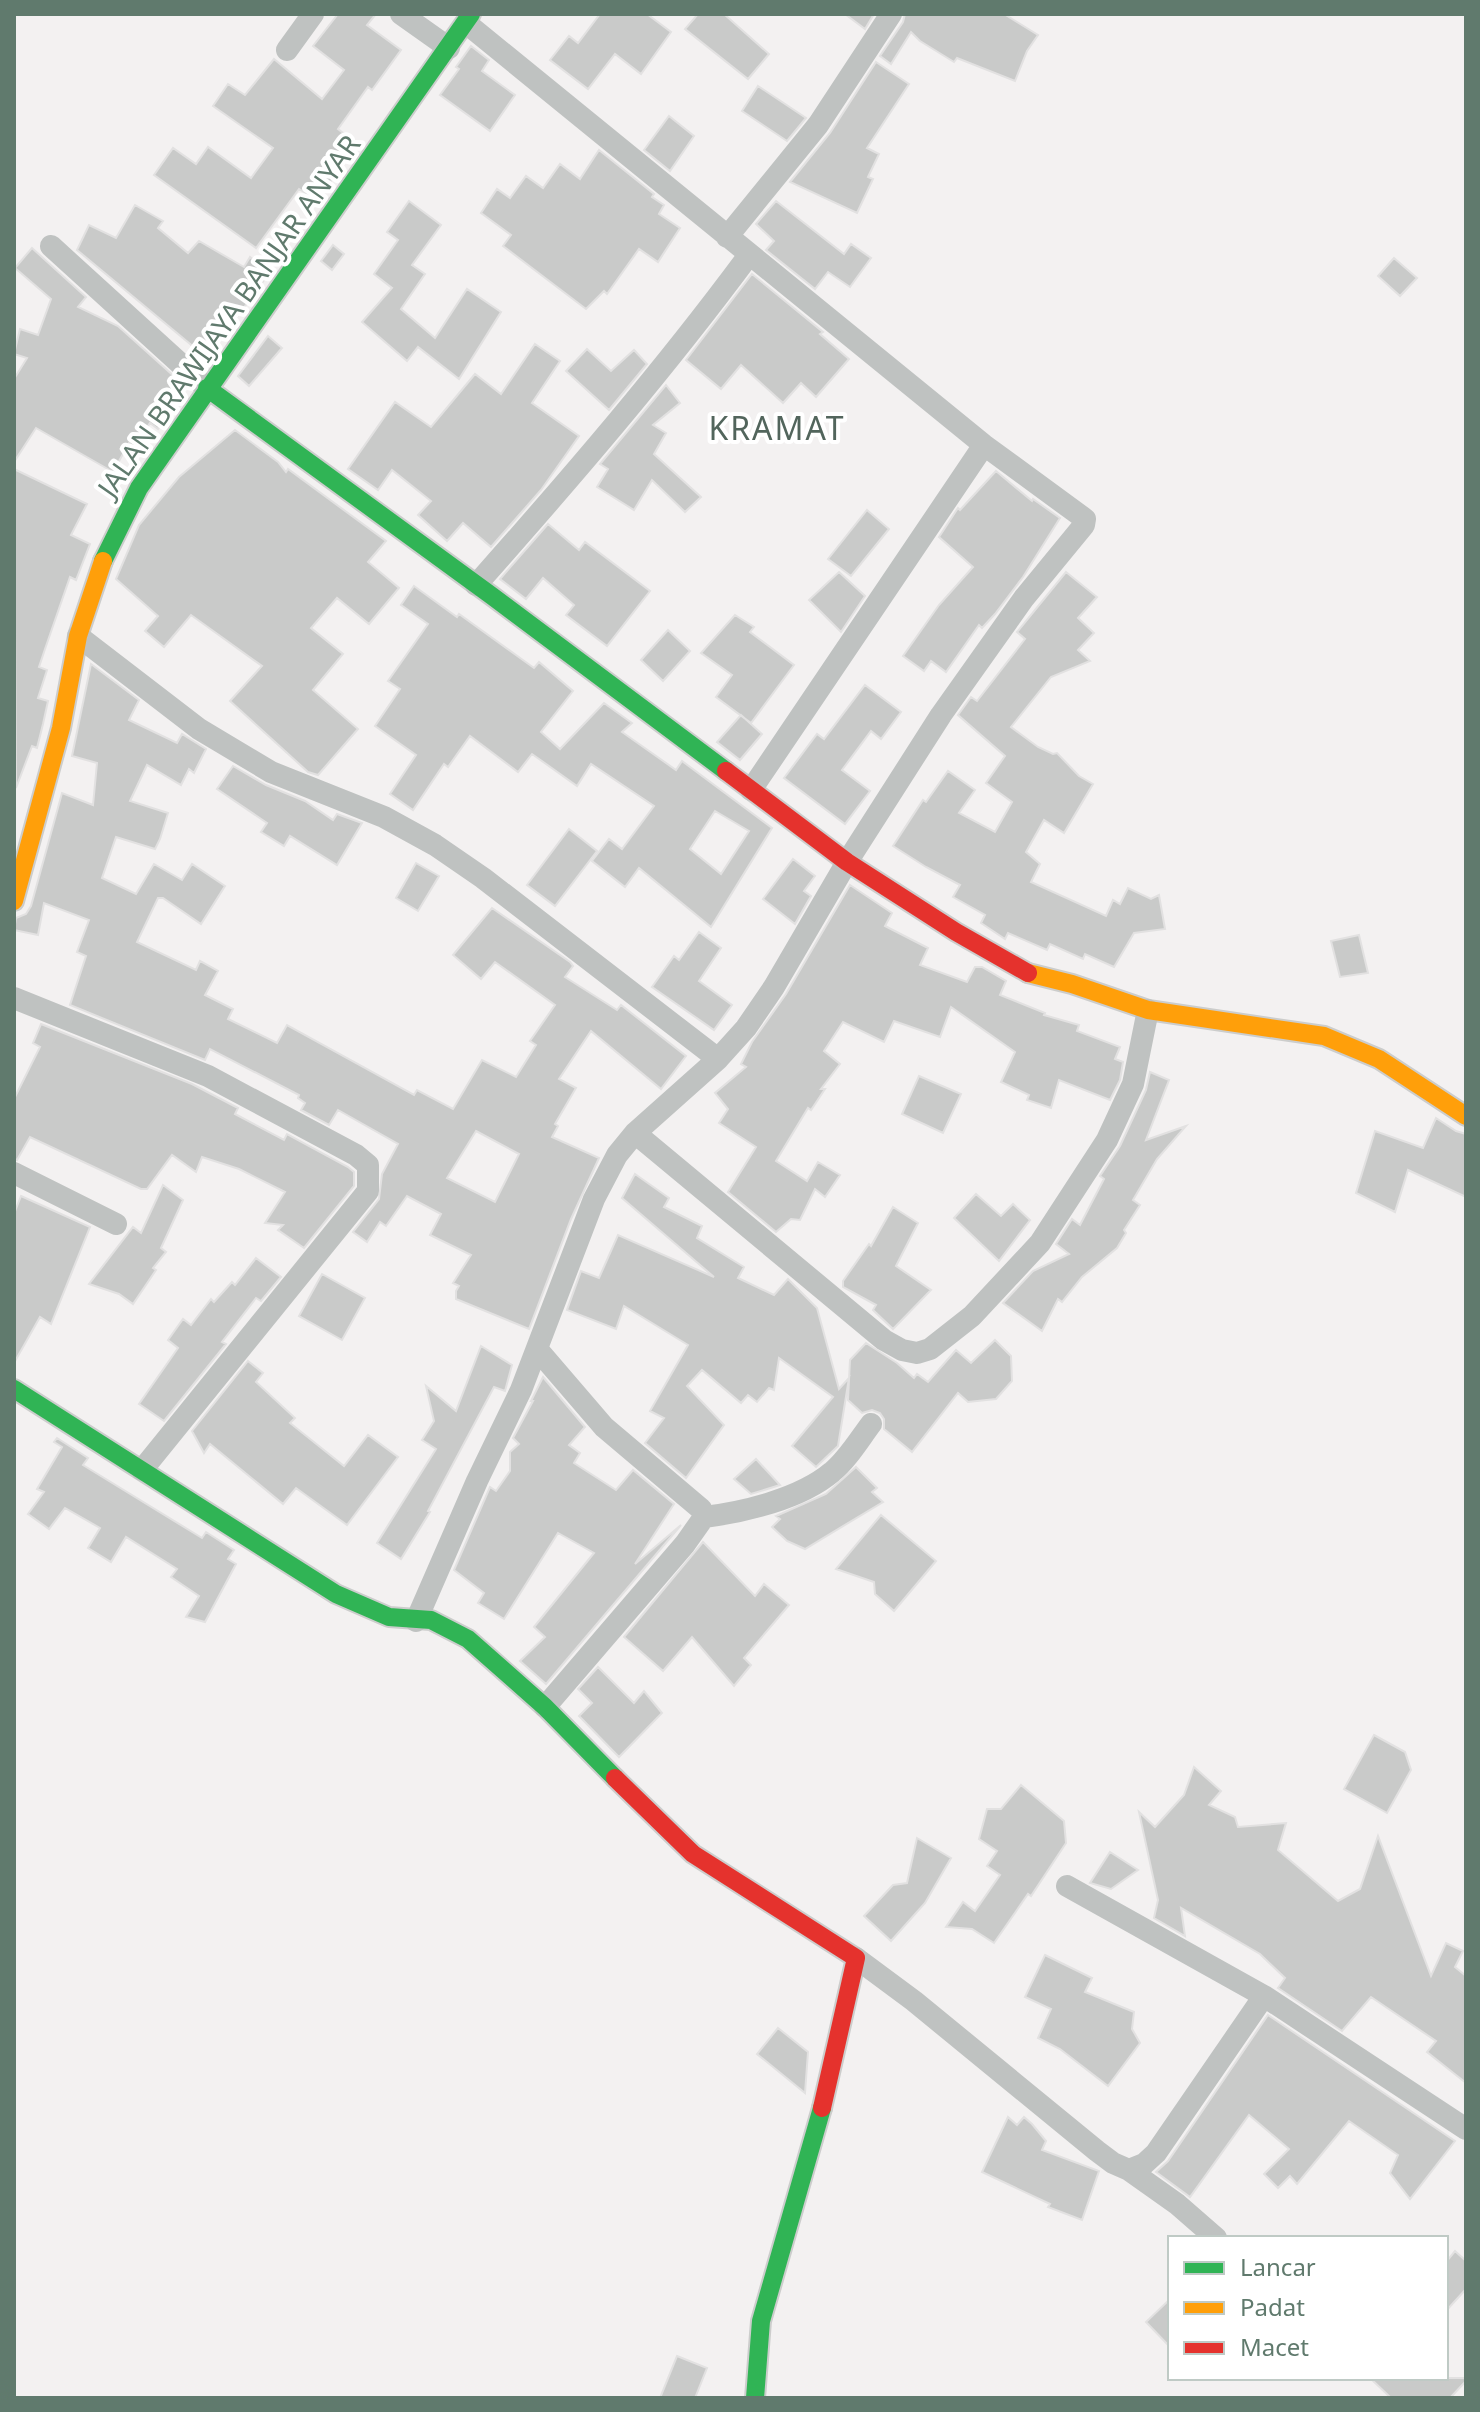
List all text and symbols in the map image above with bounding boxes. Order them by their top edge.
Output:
street label: JALAN BRAWIJAYA BANJAR ANYAR [86,127,368,507]
district label: KRAMAT [708,406,846,449]
legend [1168,2236,1448,2380]
text: Lancar [1240,2250,1316,2283]
text: Padat [1240,2290,1305,2323]
text: Macet [1240,2330,1309,2363]

